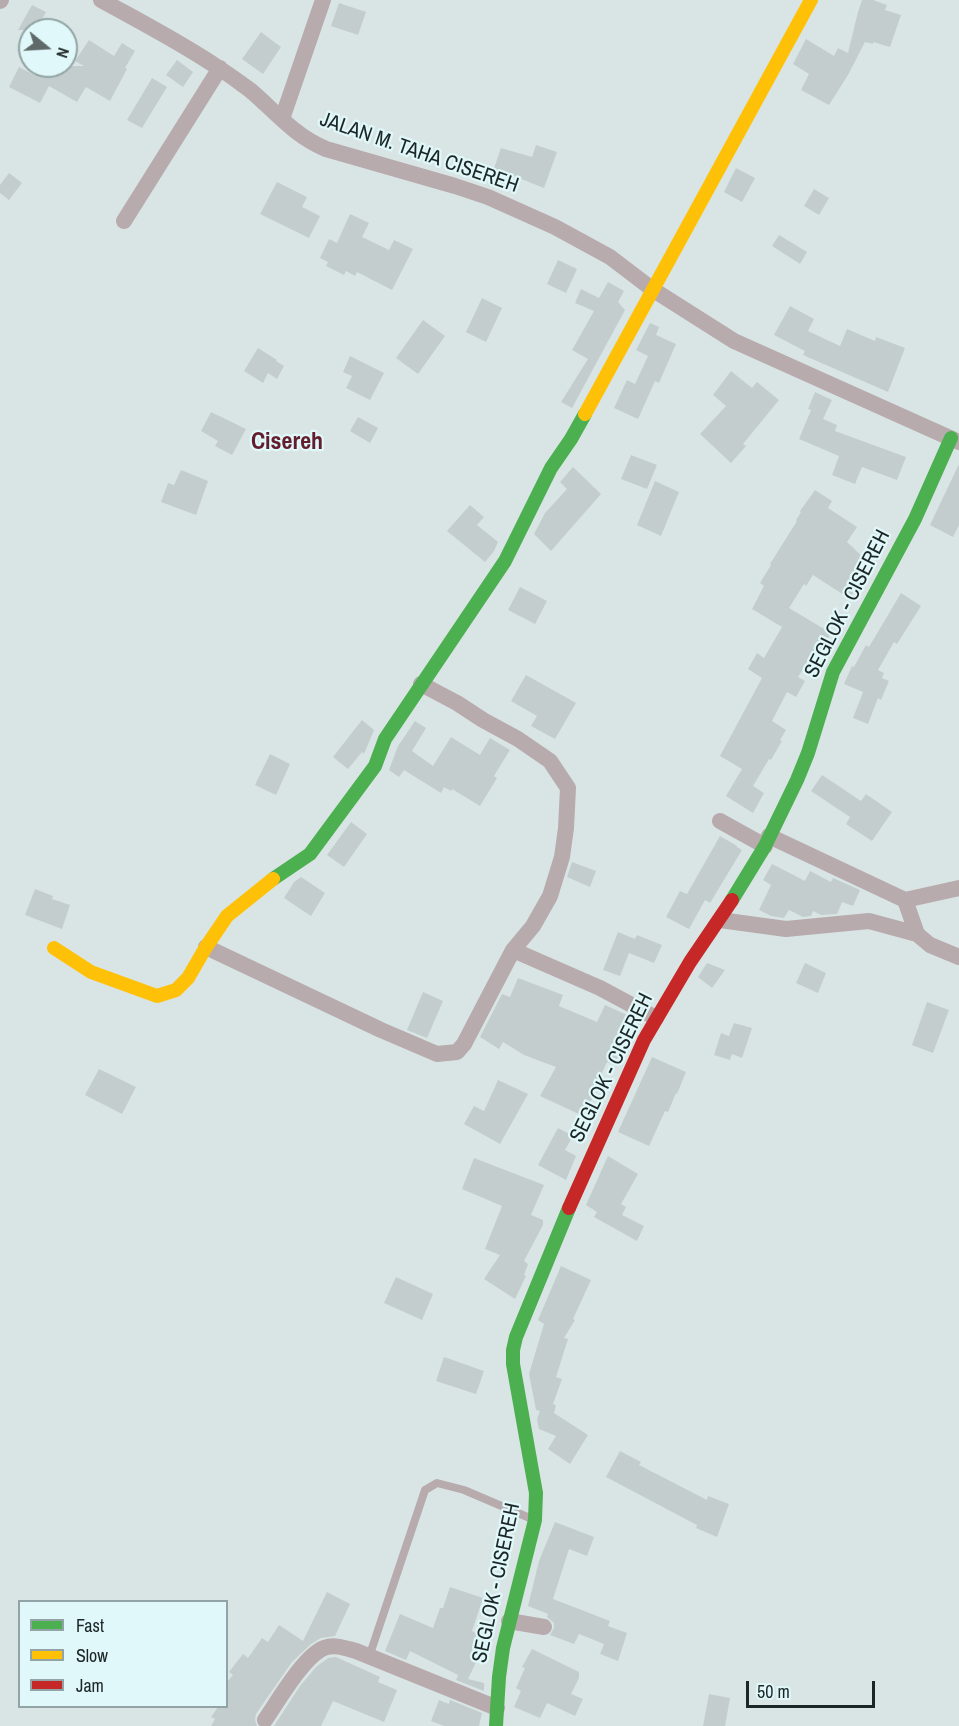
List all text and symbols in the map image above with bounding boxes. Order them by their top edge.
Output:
north arrow [18,18,78,78]
text: N [51,45,75,61]
street label: JALAN M. TAHA CISEREH [316,107,522,199]
district label: Cisereh [251,429,323,457]
street label: SEGLOK - CISEREH [800,526,896,682]
street label: SEGLOK - CISEREH [565,989,659,1147]
street label: SEGLOK - CISEREH [468,1501,526,1665]
legend [18,1600,228,1708]
text: Fast [76,1613,104,1638]
text: Slow [76,1643,108,1668]
scale bar [749,1669,878,1707]
text: Jam [76,1673,104,1698]
text: 50 m [757,1679,790,1704]

